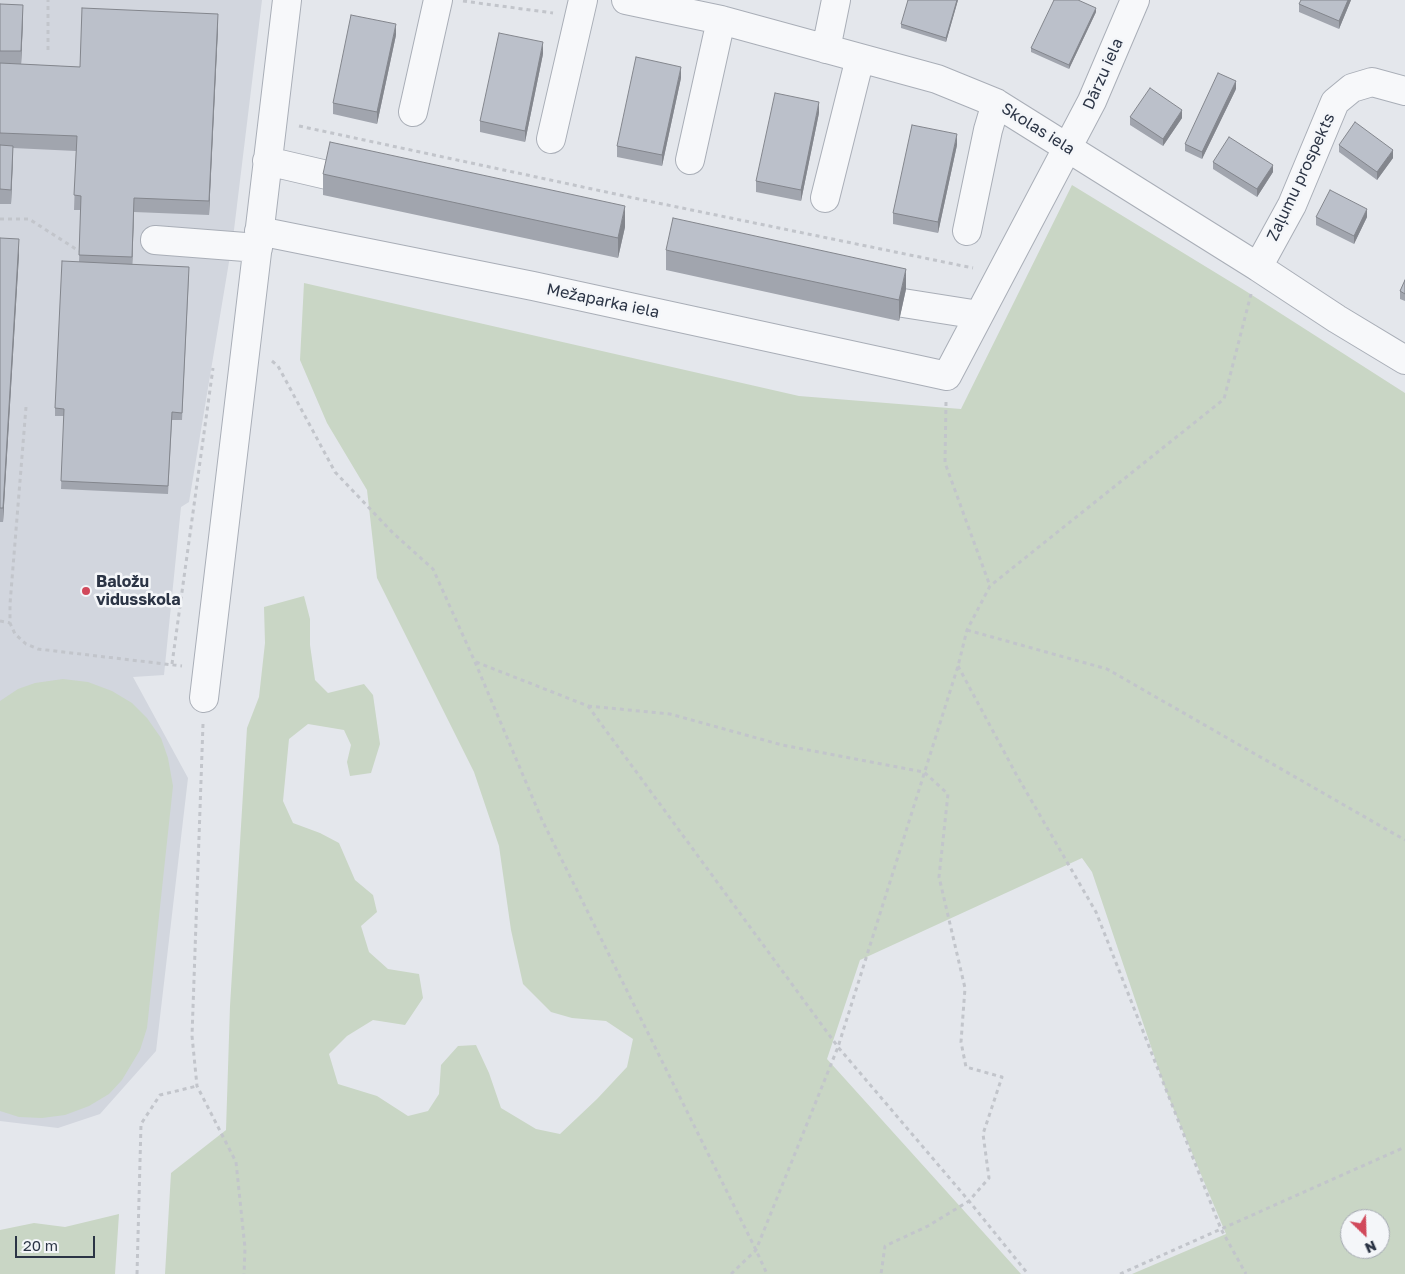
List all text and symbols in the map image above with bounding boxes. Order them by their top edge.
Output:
street label: Dārzu iela [1079,35,1127,113]
street label: Skolas iela [998,99,1078,159]
street label: Zaļumu prospekts [1263,110,1339,244]
street label: Mežaparka iela [545,280,661,322]
place label: Baložu vidusskola [96,572,180,610]
marker: Baložu vidusskola [80,585,92,597]
north arrow [1340,1209,1390,1259]
scale bar [18,1226,98,1258]
text: 20 m [23,1236,58,1254]
text: N [1363,1237,1379,1257]

